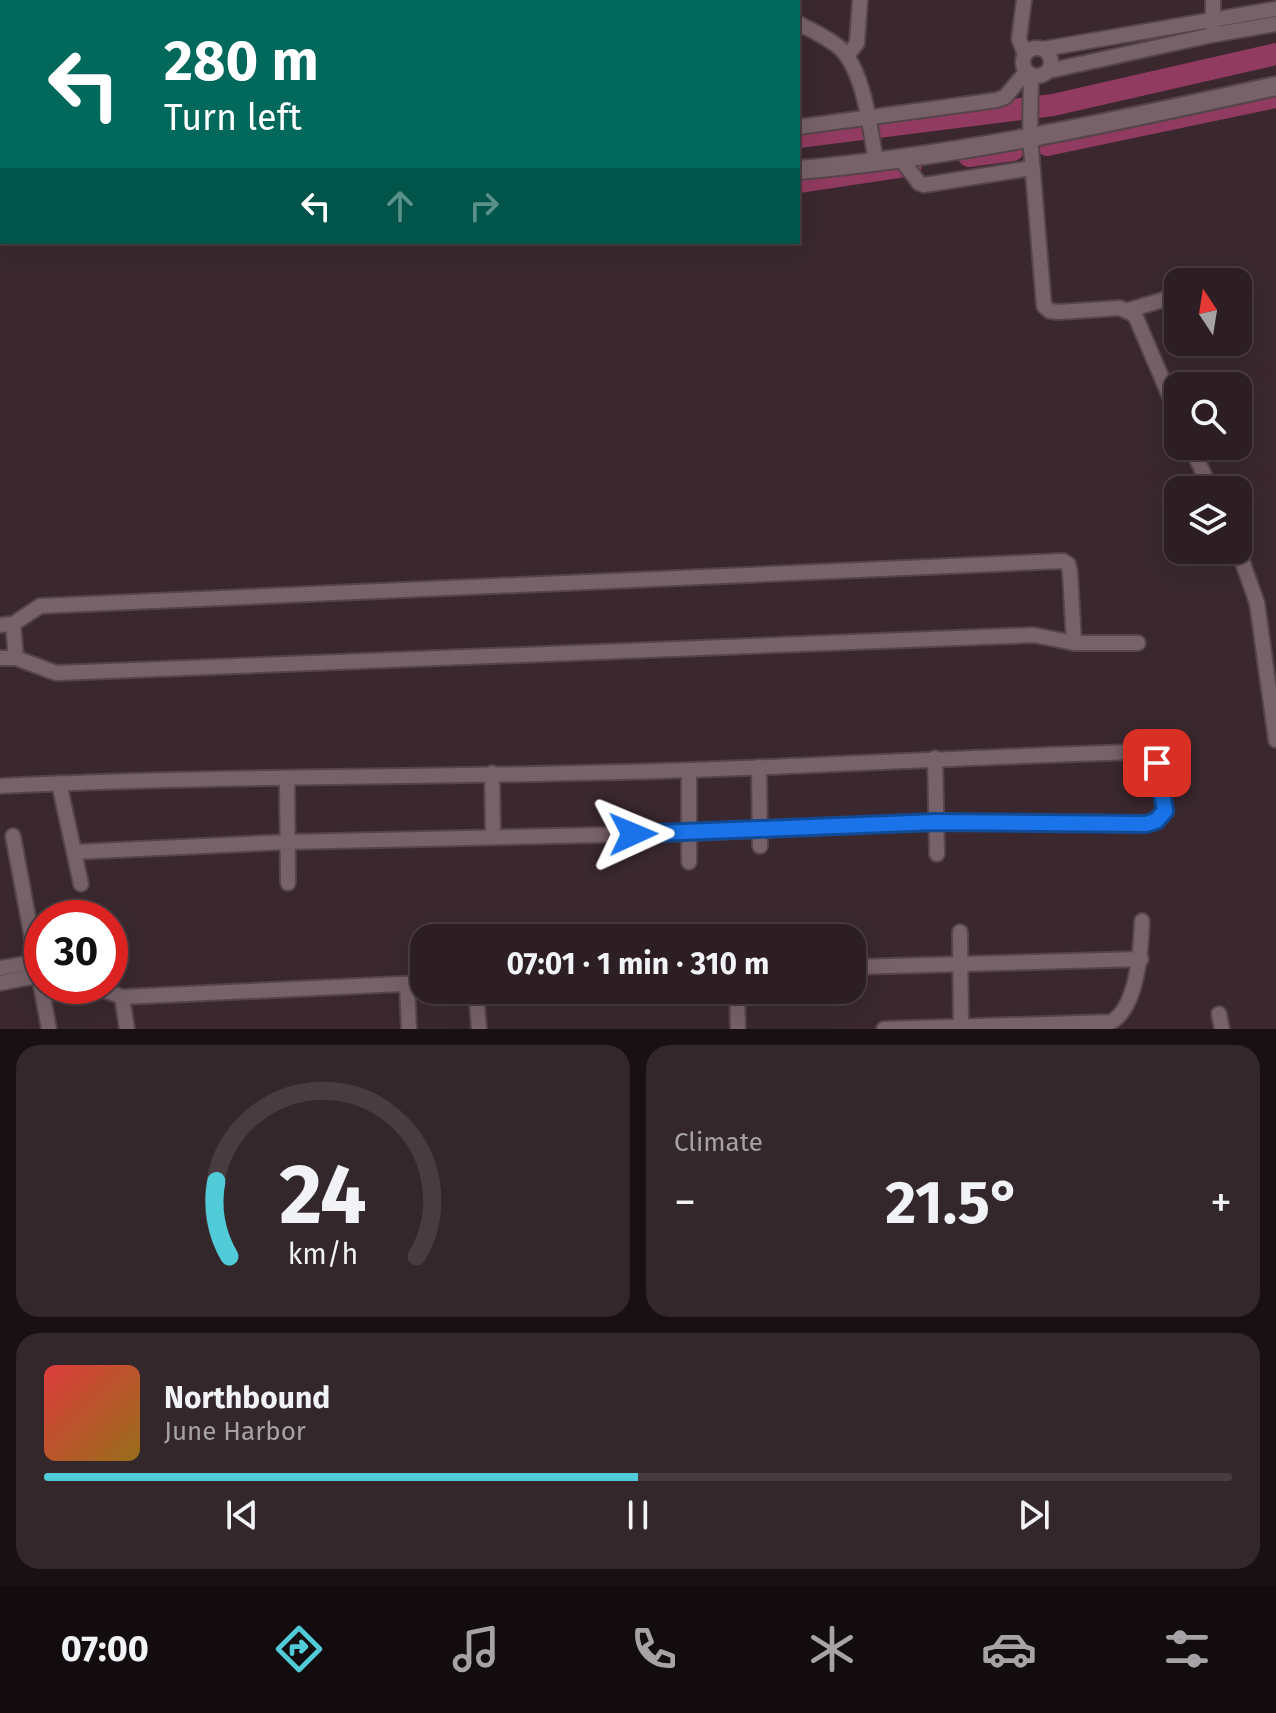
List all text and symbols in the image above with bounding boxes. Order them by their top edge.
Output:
text: 280 m [164,28,319,95]
icon: left [32,32,136,136]
text: Turn left [164,96,302,140]
icon: left [294,184,338,228]
icon: ahead [378,184,422,228]
icon: right [462,184,506,228]
north arrow [1164,268,1252,356]
map controls [1164,268,1252,564]
button: search [1164,372,1252,460]
button: layers [1164,476,1252,564]
pin [1123,729,1191,797]
icon: arrive [1135,741,1179,785]
position arrow [591,792,675,876]
speed limit sign: 30 [24,900,128,1004]
text: 07:01 · 1 min · 310 m [507,946,769,982]
text: Climate [674,1127,763,1158]
text: 24 [279,1145,367,1245]
text: 21.5° [885,1167,1021,1239]
text: − [674,1176,696,1229]
text: + [1210,1176,1232,1229]
text: km/h [288,1237,358,1272]
text: Northbound [164,1380,330,1416]
text: June Harbor [164,1416,306,1447]
icon: previous [220,1493,264,1537]
icon: pause [616,1493,660,1537]
icon: next [1012,1493,1056,1537]
icon: directions [271,1621,327,1677]
icon: music [448,1621,504,1677]
icon: phone [626,1621,682,1677]
icon: climate [804,1621,860,1677]
icon: car [981,1621,1037,1677]
icon: filters [1159,1621,1215,1677]
text: 07:00 [61,1627,149,1671]

